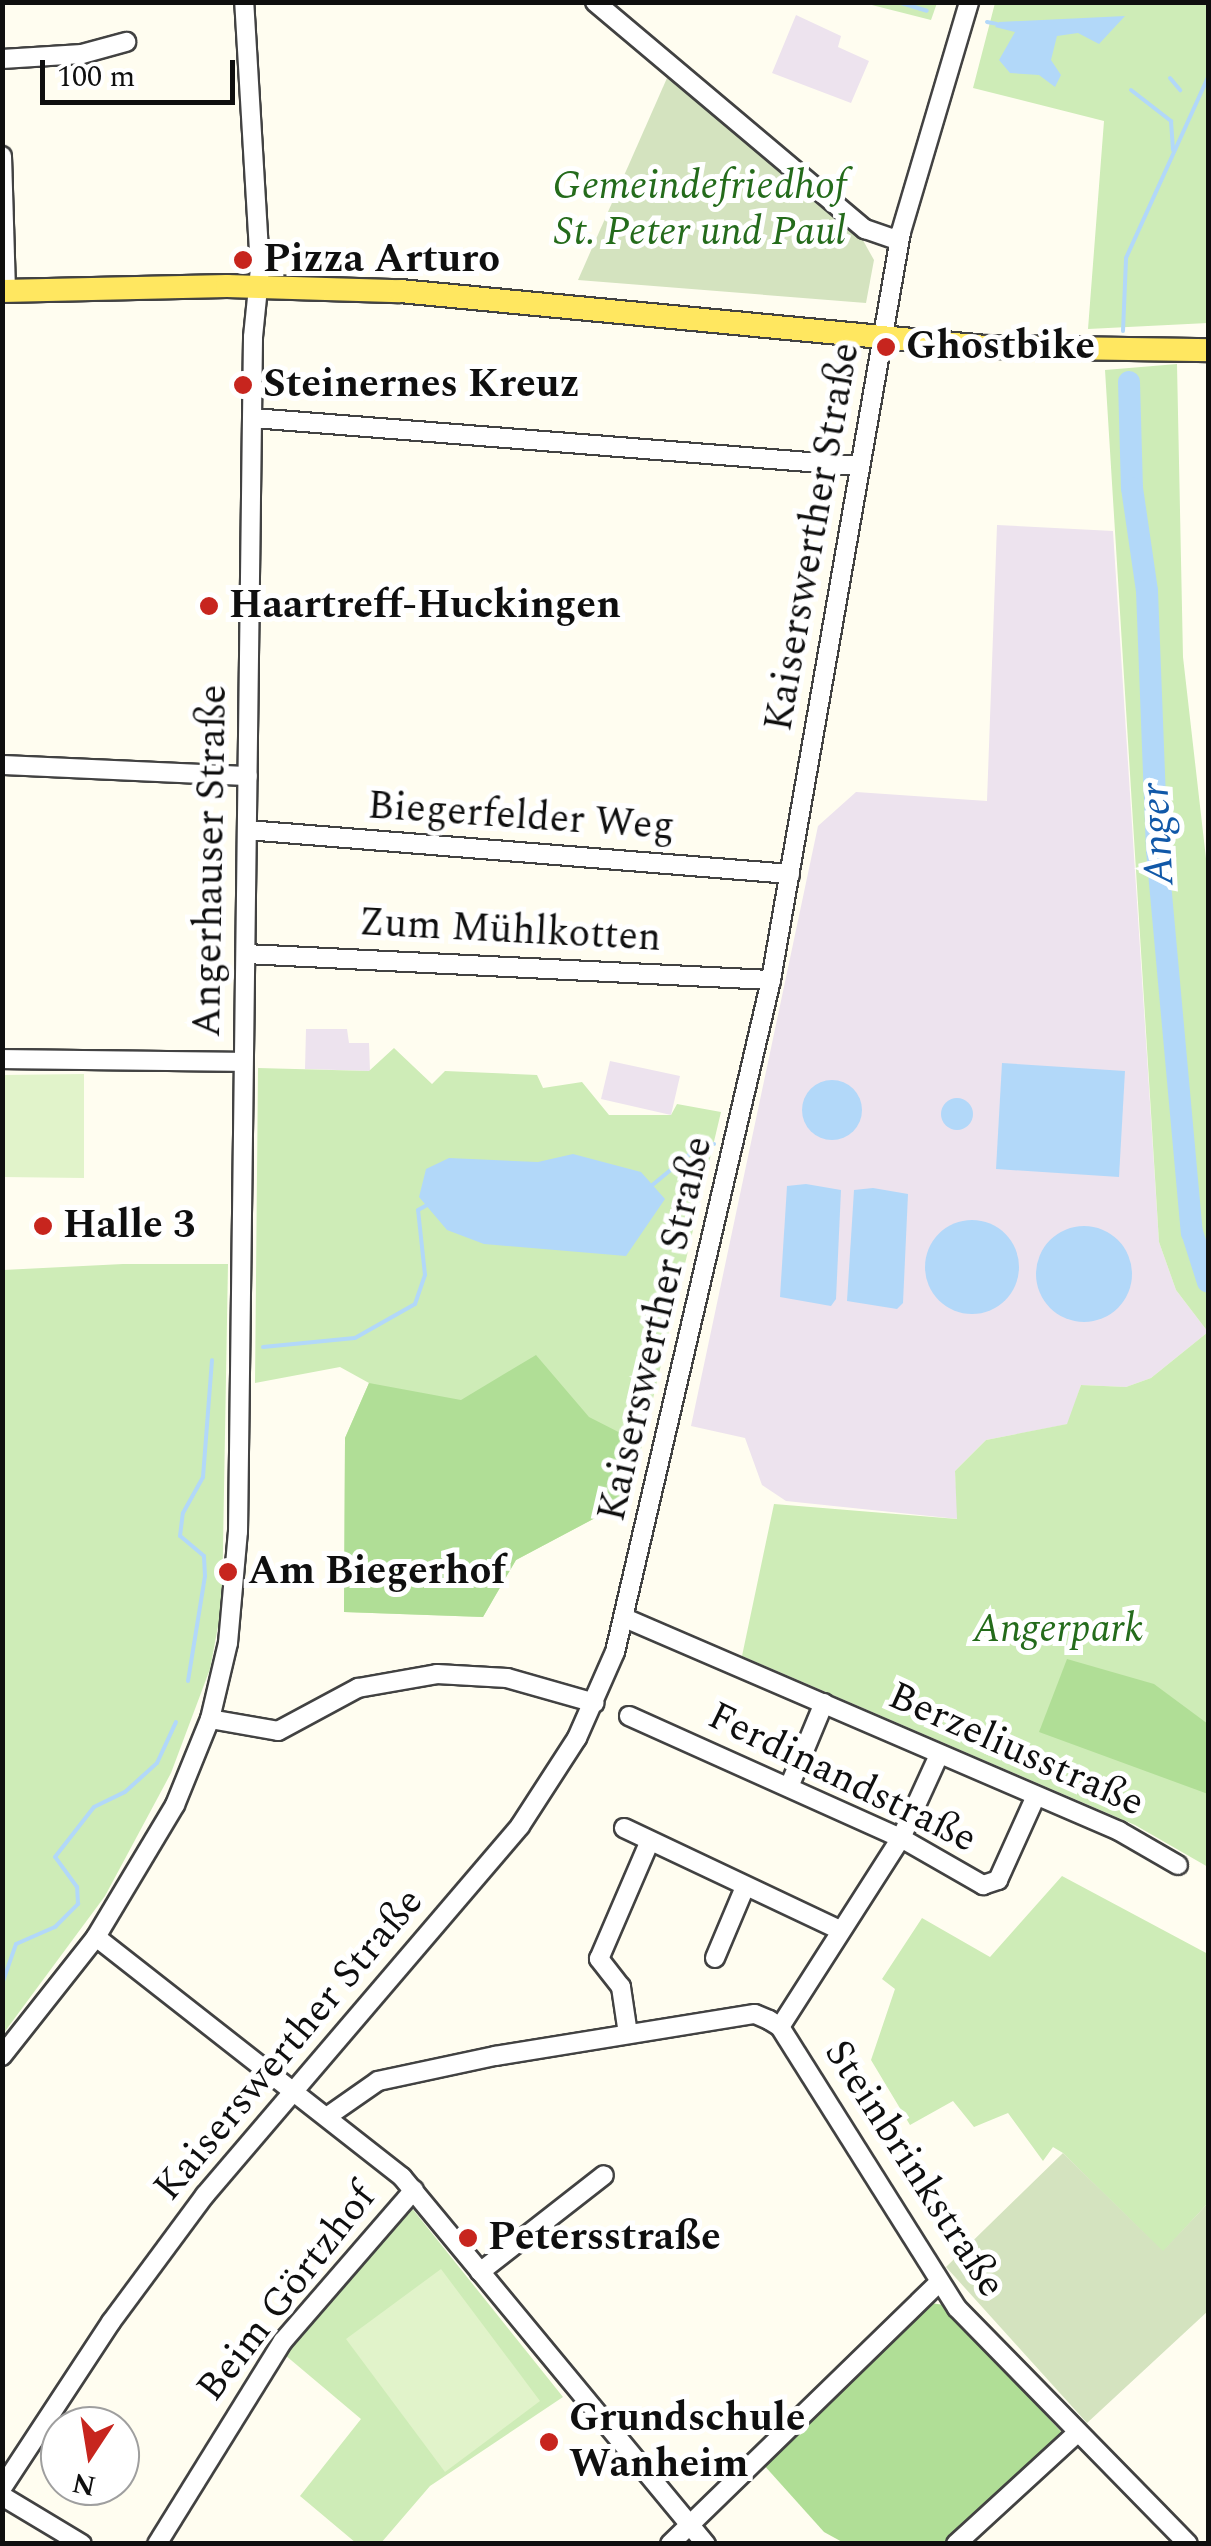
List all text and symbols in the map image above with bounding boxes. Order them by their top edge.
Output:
scale bar [45,40,240,102]
text: 100 m [57,54,135,100]
park label: Gemeindefriedhof St. Peter und Paul [553,163,847,257]
place label: Pizza Arturo [263,236,500,284]
marker: Pizza Arturo [232,249,254,271]
place label: Ghostbike [906,323,1095,371]
marker: Ghostbike [875,336,897,358]
street label: Kaiserswerther Straße [755,339,871,735]
place label: Steinernes Kreuz [263,361,579,409]
marker: Steinernes Kreuz [232,374,254,396]
place label: Haartreff-Huckingen [229,582,621,630]
marker: Haartreff-Huckingen [198,595,220,617]
street label: Angerhauser Straße [184,684,238,1038]
water label: Anger [1130,781,1186,887]
street label: Biegerfelder Weg [366,782,676,852]
street label: Zum Mühlkotten [358,899,662,963]
street label: Kaiserswerther Straße [588,1132,724,1526]
place label: Halle 3 [63,1202,195,1250]
marker: Halle 3 [32,1215,54,1237]
place label: Am Biegerhof [248,1548,506,1596]
marker: Am Biegerhof [217,1561,239,1583]
park label: Angerpark [973,1606,1143,1654]
street label: Berzeliusstraße [881,1672,1151,1828]
street label: Ferdinandstraße [700,1692,984,1864]
street label: Kaiserswerther Straße [144,1879,434,2211]
street label: Steinbrinkstraße [813,2031,1015,2307]
street label: Beim Görtzhof [187,2175,387,2411]
place label: Petersstraße [488,2214,721,2262]
marker: Petersstraße [457,2227,479,2249]
place label: Grundschule Wanheim [569,2395,806,2489]
north arrow [40,2406,140,2506]
marker: Grundschule Wanheim [538,2431,560,2453]
text: N [68,2460,100,2507]

